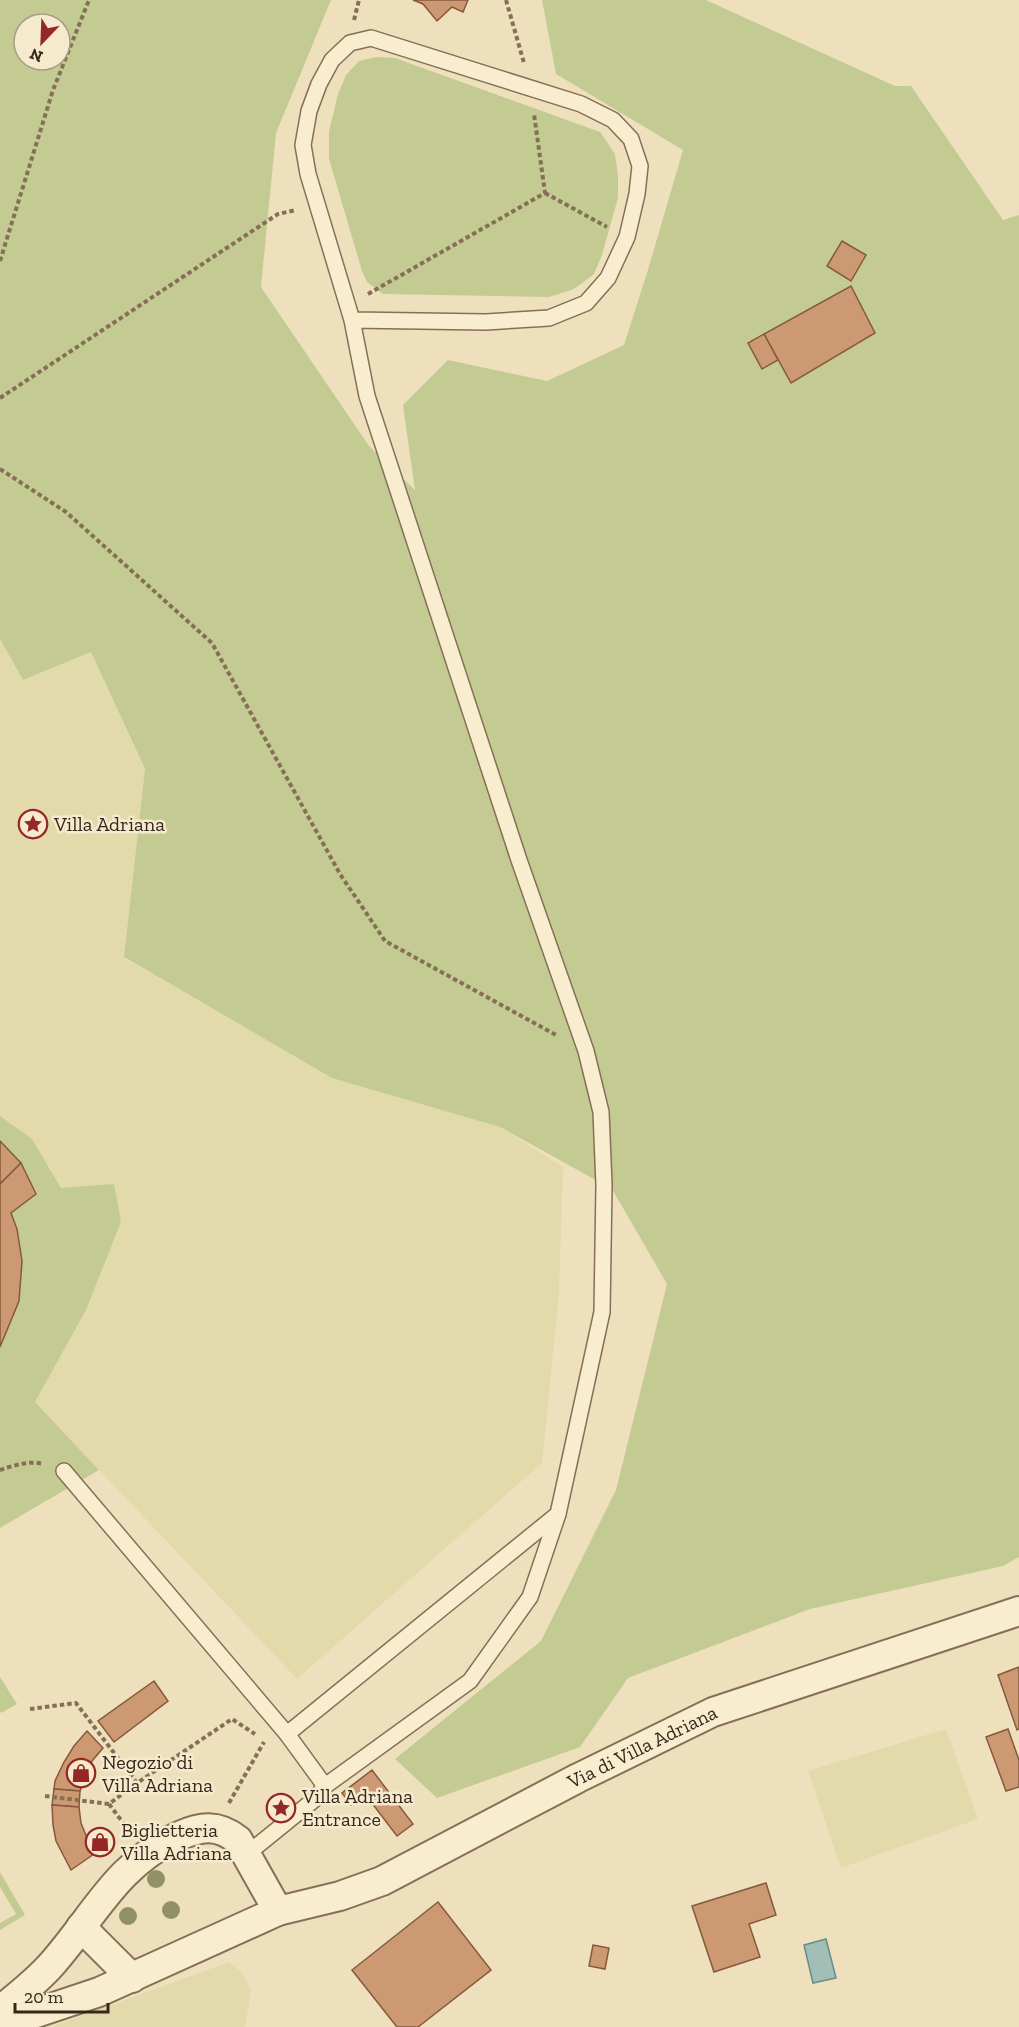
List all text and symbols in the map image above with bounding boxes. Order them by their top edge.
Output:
north arrow [12,12,72,72]
text: N [27,44,46,66]
place icon: Villa Adriana [17,808,49,840]
place label: Villa Adriana [53,812,165,836]
street label: Via di Villa Adriana [562,1700,721,1794]
place label: Negozio di Villa Adriana [101,1750,213,1797]
shop icon: Negozio di Villa Adriana [65,1757,97,1789]
place label: Villa Adriana Entrance [301,1784,413,1831]
place icon: Villa Adriana Entrance [265,1792,297,1824]
place label: Biglietteria Villa Adriana [120,1818,232,1865]
shop icon: Biglietteria Villa Adriana [84,1826,116,1858]
scale bar [15,1976,108,2014]
text: 20 m [24,1986,64,2008]

